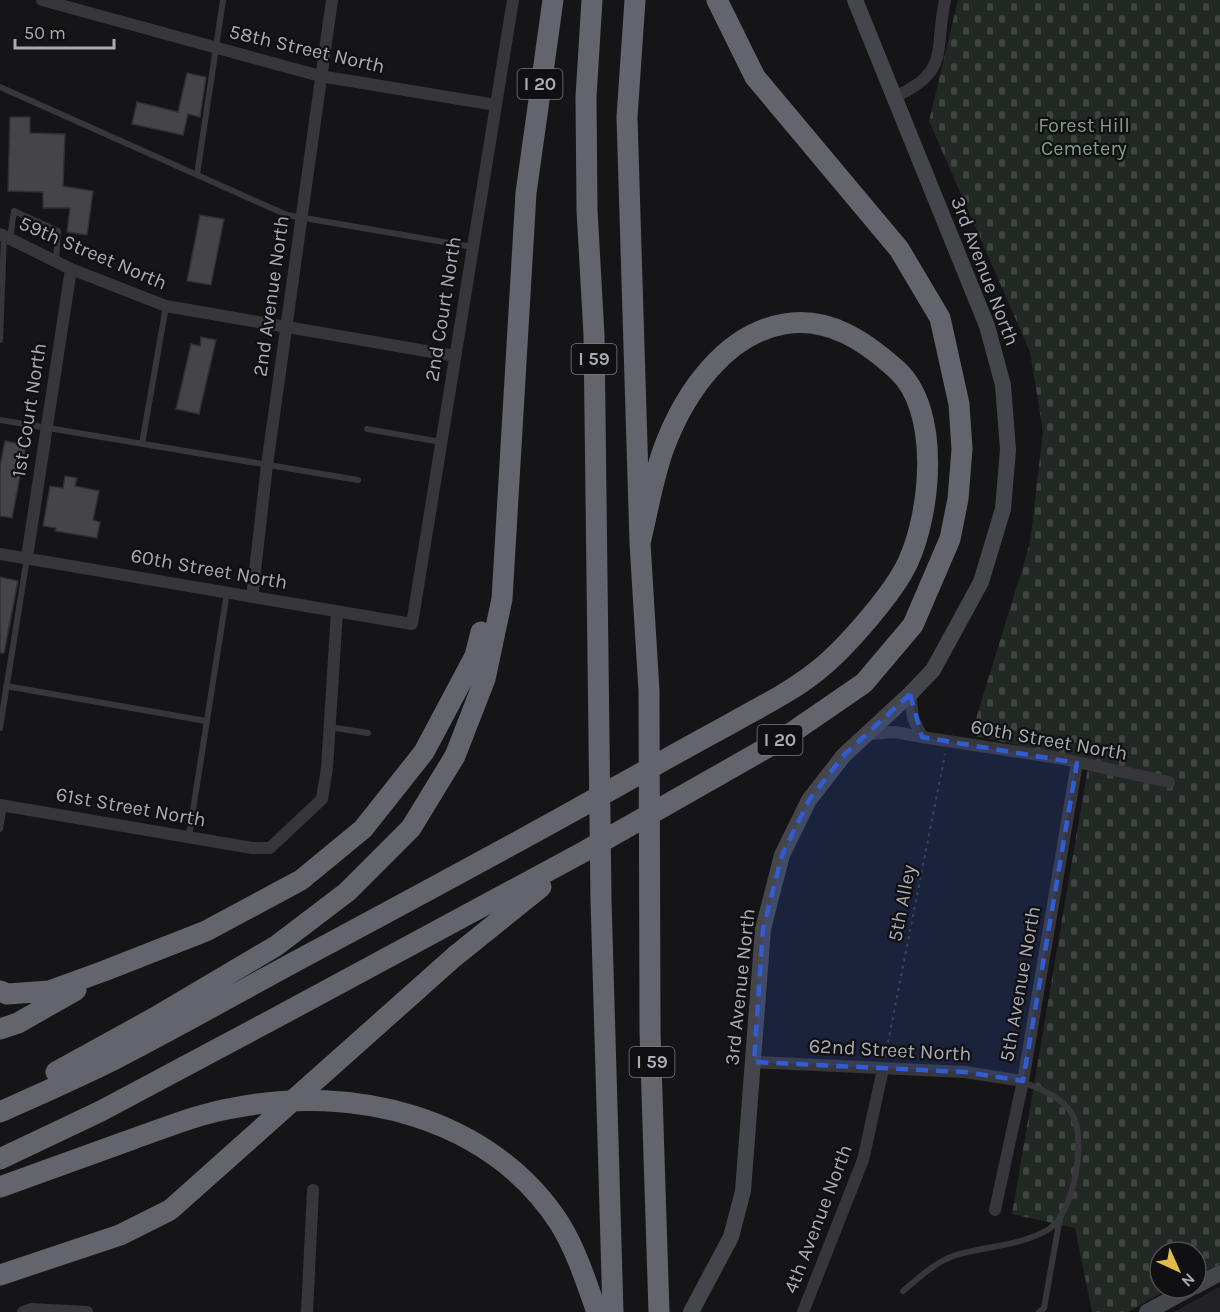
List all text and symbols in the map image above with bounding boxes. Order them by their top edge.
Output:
scale bar [15,12,114,50]
street label: 58th Street North [227,20,387,78]
text: 50 m [24,22,66,44]
road number: I 20 [518,69,562,99]
park label: Forest Hill Cemetery [1038,114,1130,160]
street label: 3rd Avenue North [946,193,1024,349]
street label: 59th Street North [16,211,170,295]
street label: 2nd Avenue North [248,214,294,378]
street label: 2nd Court North [420,235,466,383]
street label: 1st Court North [7,341,51,479]
road number: I 59 [572,344,616,374]
street label: 60th Street North [129,544,289,594]
street label: 60th Street North [969,715,1129,765]
road number: I 20 [758,725,802,755]
street label: 61st Street North [54,782,208,832]
street label: 5th Alley [883,863,921,943]
street label: 5th Avenue North [995,904,1045,1064]
street label: 3rd Avenue North [720,907,760,1067]
street label: 62nd Street North [808,1034,972,1066]
road number: I 59 [630,1047,674,1077]
street label: 4th Avenue North [779,1141,857,1297]
north arrow [1148,1240,1208,1300]
text: N [1177,1269,1199,1291]

